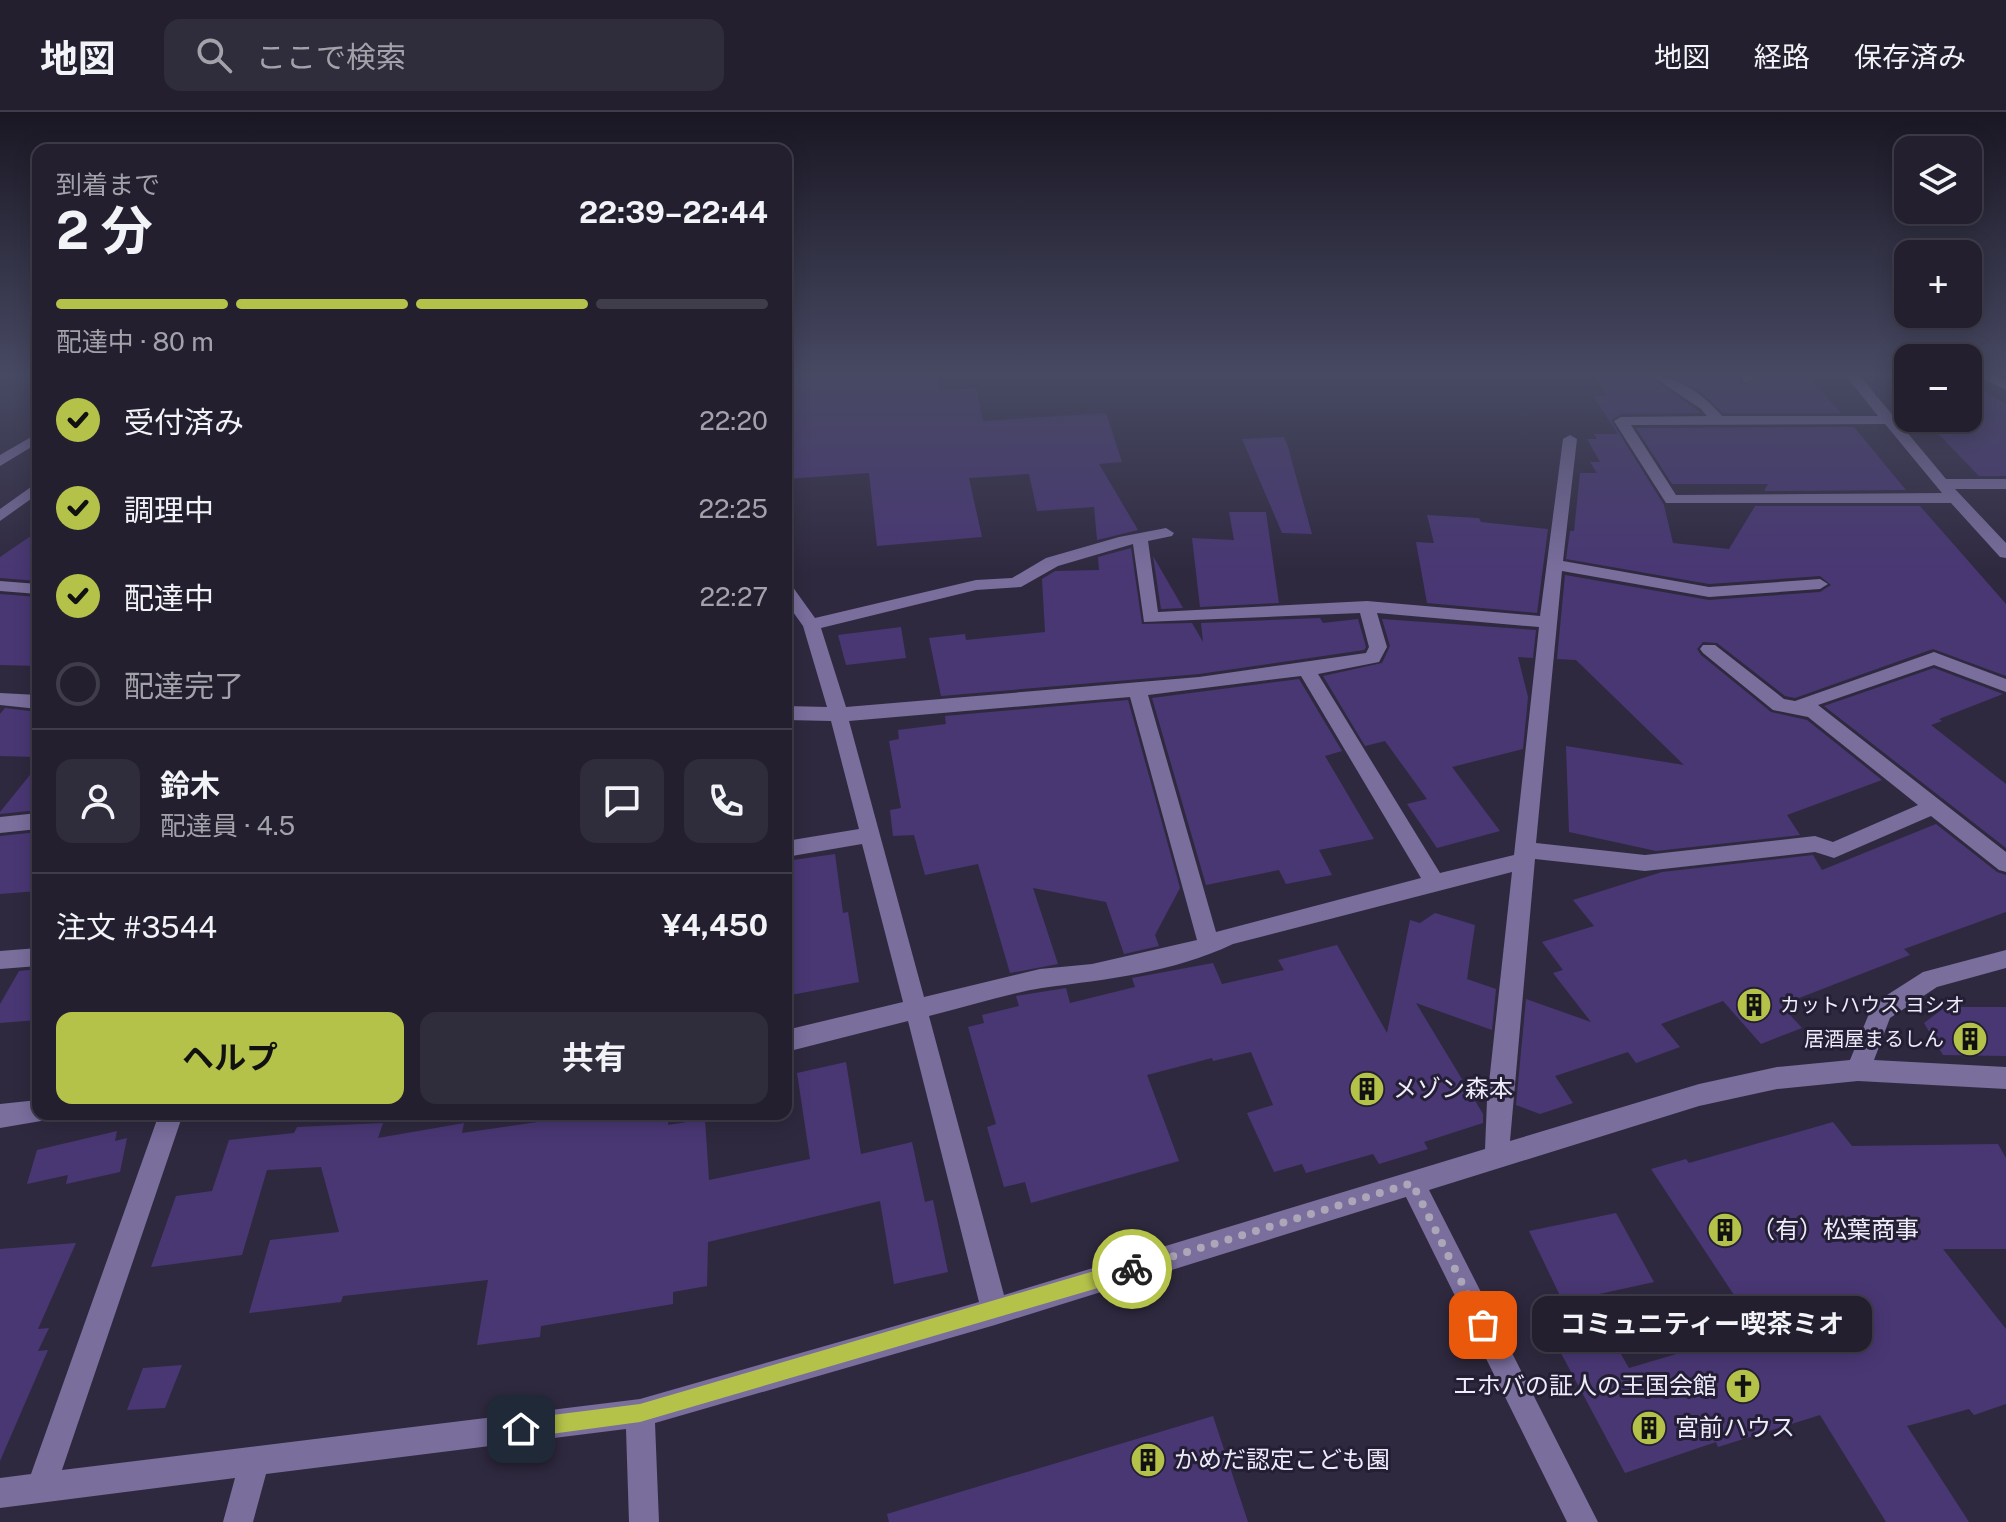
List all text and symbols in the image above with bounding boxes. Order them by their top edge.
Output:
search box [164,19,724,91]
icon: search [192,33,236,77]
text: 地図 [40,36,116,81]
text: ここで検索 [256,39,406,75]
text: 地図 [1654,40,1710,73]
text: 経路 [1754,40,1810,73]
text: 保存済み [1854,40,1966,73]
map controls [1894,136,1982,432]
button: layers [1894,136,1982,224]
text: 到着まで [56,169,160,200]
text: 22:39–22:44 [579,194,768,230]
text: 2 分 [56,200,153,261]
button: + [1894,240,1982,328]
text: 配達中 · 80 m [56,326,214,357]
button: − [1894,344,1982,432]
icon: check [56,398,100,442]
text: 受付済み [124,404,244,440]
text: 22:20 [699,405,768,436]
icon: check [56,486,100,530]
text: 調理中 [124,492,214,528]
text: 22:25 [698,493,768,524]
icon: check [56,574,100,618]
text: 配達中 [124,580,214,616]
text: 22:27 [700,581,768,612]
text: 配達完了 [124,668,244,704]
button: person [56,759,140,843]
button: chat [580,759,664,843]
button: phone [684,759,768,843]
text: 鈴木 [160,767,220,803]
text: 配達員 · 4.5 [160,810,295,841]
text: ¥4,450 [661,907,768,943]
text: 注文 #3544 [56,909,217,945]
building icon: カットハウス ヨシオ [1735,986,1773,1024]
place label: カットハウス ヨシオ [1780,993,1965,1017]
button: ヘルプ [56,1012,404,1104]
button: 共有 [420,1012,768,1104]
building icon: 居酒屋まるしん [1951,1020,1989,1058]
place label: 居酒屋まるしん [1804,1027,1944,1051]
building icon: メゾン森本 [1348,1070,1386,1108]
place label: メゾン森本 [1393,1074,1513,1102]
building icon: （有）松葉商事 [1706,1211,1744,1249]
place label: （有）松葉商事 [1751,1215,1919,1243]
courier [1092,1229,1172,1309]
icon: bike [1110,1247,1154,1291]
pin [1449,1291,1517,1359]
callout: コミュニティー喫茶ミオ [1531,1297,1871,1353]
icon: bag [1461,1303,1505,1347]
text: コミュニティー喫茶ミオ [1560,1308,1844,1339]
church icon: エホバの証人の王国会館 [1724,1367,1762,1405]
place label: エホバの証人の王国会館 [1453,1371,1717,1399]
pin [487,1395,555,1463]
icon: home [499,1407,543,1451]
building icon: 宮前ハウス [1630,1409,1668,1447]
place label: 宮前ハウス [1675,1413,1795,1441]
building icon: かめだ認定こども園 [1129,1441,1167,1479]
place label: かめだ認定こども園 [1174,1445,1390,1473]

